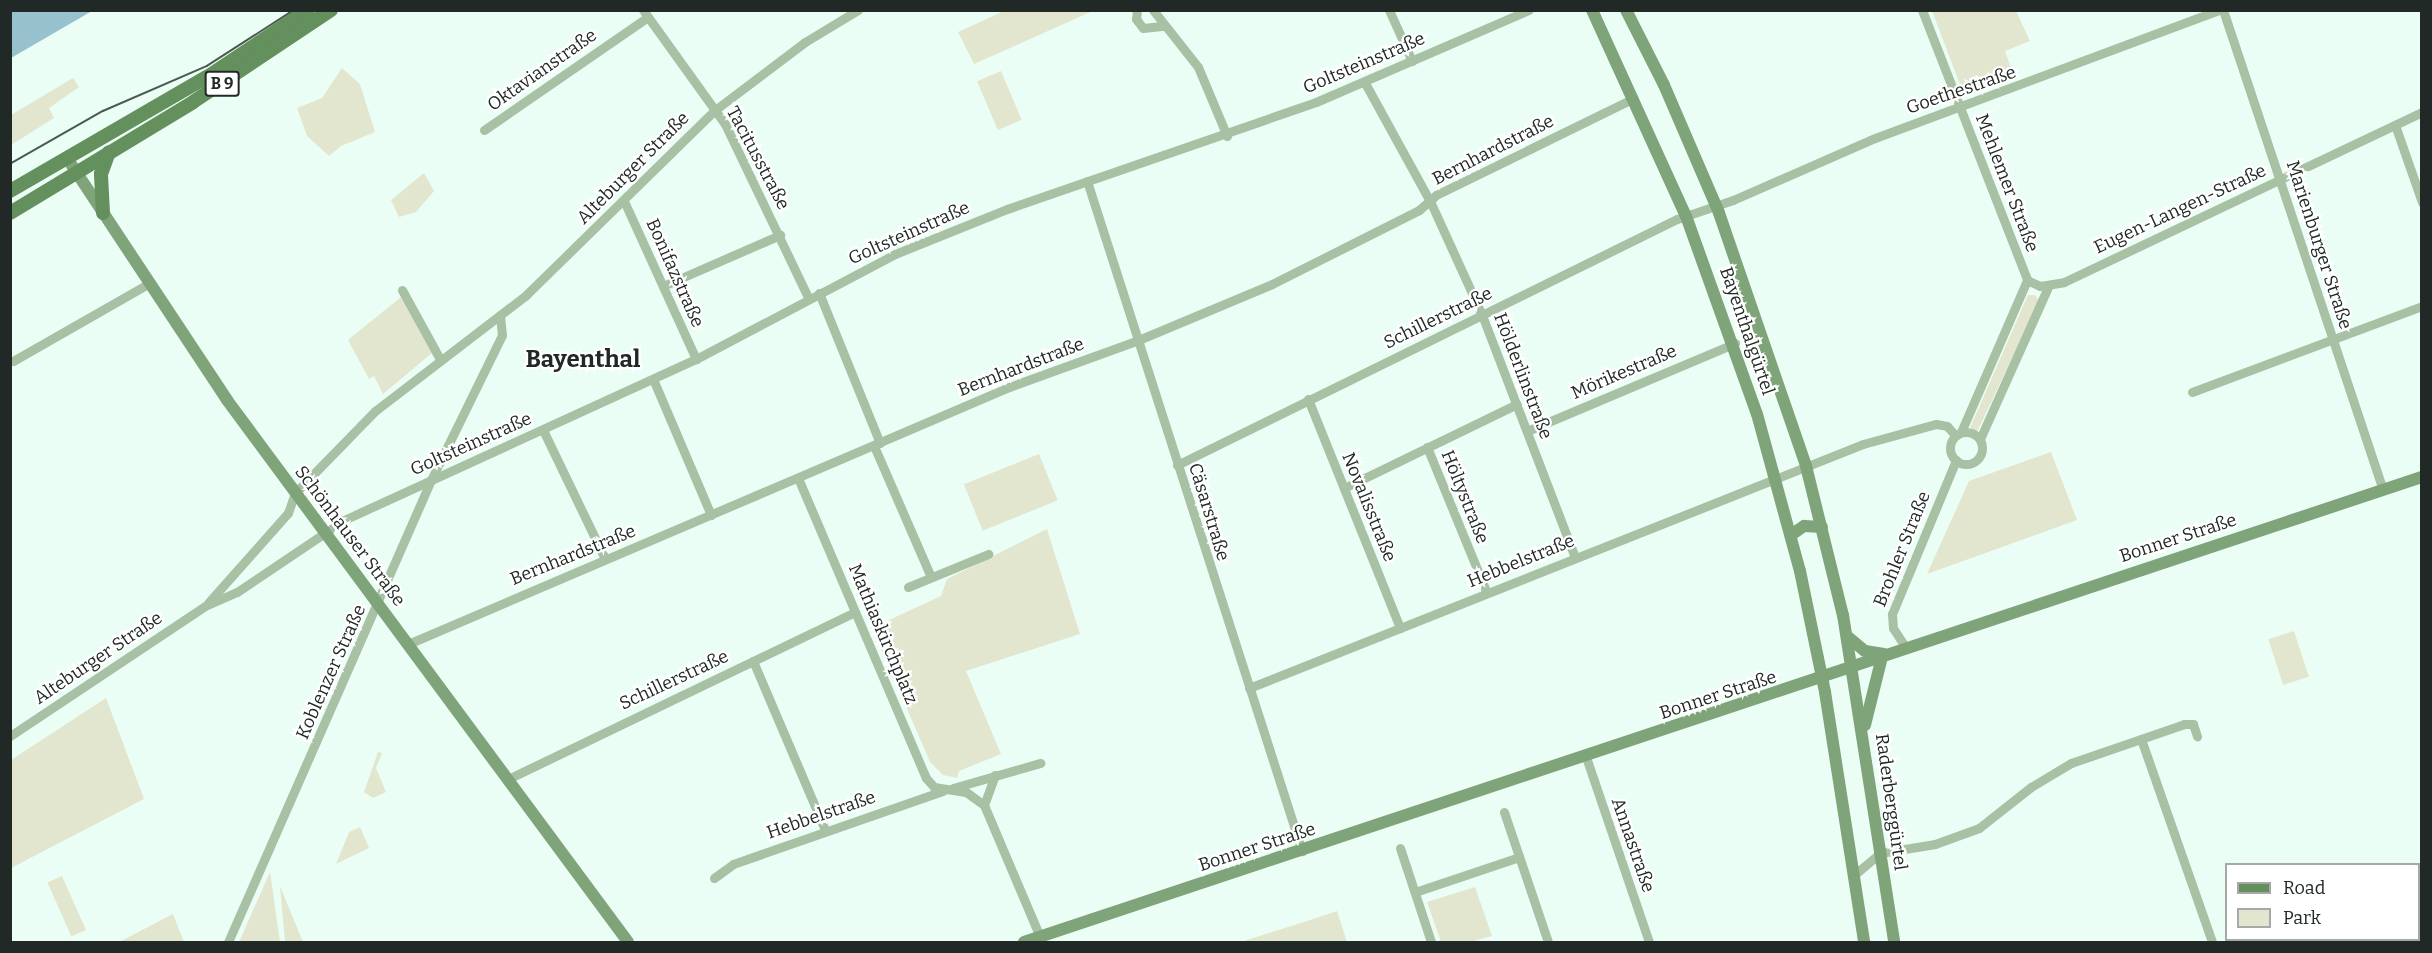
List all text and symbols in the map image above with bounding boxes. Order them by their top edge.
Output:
street label: Oktavianstraße [483,24,601,116]
street label: Goltsteinstraße [1300,28,1428,98]
street label: Goethestraße [1903,61,2019,119]
road number: B 9 [204,71,240,97]
street label: Tacitusstraße [722,103,794,213]
street label: Alteburger Straße [572,107,694,229]
street label: Bernhardstraße [1429,110,1557,190]
street label: Mehlemer Straße [1971,111,2043,255]
street label: Marienburger Straße [2282,158,2356,332]
street label: Eugen-Langen-Straße [2091,160,2269,258]
street label: Goltsteinstraße [845,197,973,269]
street label: Bonifazstraße [641,215,709,331]
street label: Bayenthalgürtel [1715,264,1779,398]
street label: Schillerstraße [1380,282,1496,354]
street label: Hölderlinstraße [1489,310,1557,442]
street label: Bernhardstraße [955,333,1087,401]
street label: Mörikestraße [1568,340,1680,404]
district label: Bayenthal [526,346,640,374]
street label: Goltsteinstraße [407,408,535,480]
street label: Höltystraße [1436,447,1494,547]
street label: Novalisstraße [1337,449,1401,565]
street label: Schönhauser Straße [290,461,410,611]
street label: Cäsarstraße [1184,461,1234,563]
street label: Brohler Straße [1869,488,1935,610]
street label: Bonner Straße [2117,509,2239,567]
street label: Bernhardstraße [507,520,639,590]
street label: Hebbelstraße [1464,530,1578,592]
street label: Mathiaskirchplatz [844,561,922,707]
street label: Koblenzer Straße [292,601,370,743]
street label: Alteburger Straße [30,607,166,709]
street label: Schillerstraße [616,645,732,715]
street label: Bonner Straße [1657,666,1779,724]
street label: Raderberggürtel [1871,732,1911,872]
street label: Hebbelstraße [764,786,878,844]
street label: Annastraße [1607,795,1659,895]
street label: Bonner Straße [1196,818,1318,876]
legend [2225,863,2420,941]
text: Road [2283,877,2325,899]
text: Park [2283,907,2321,929]

